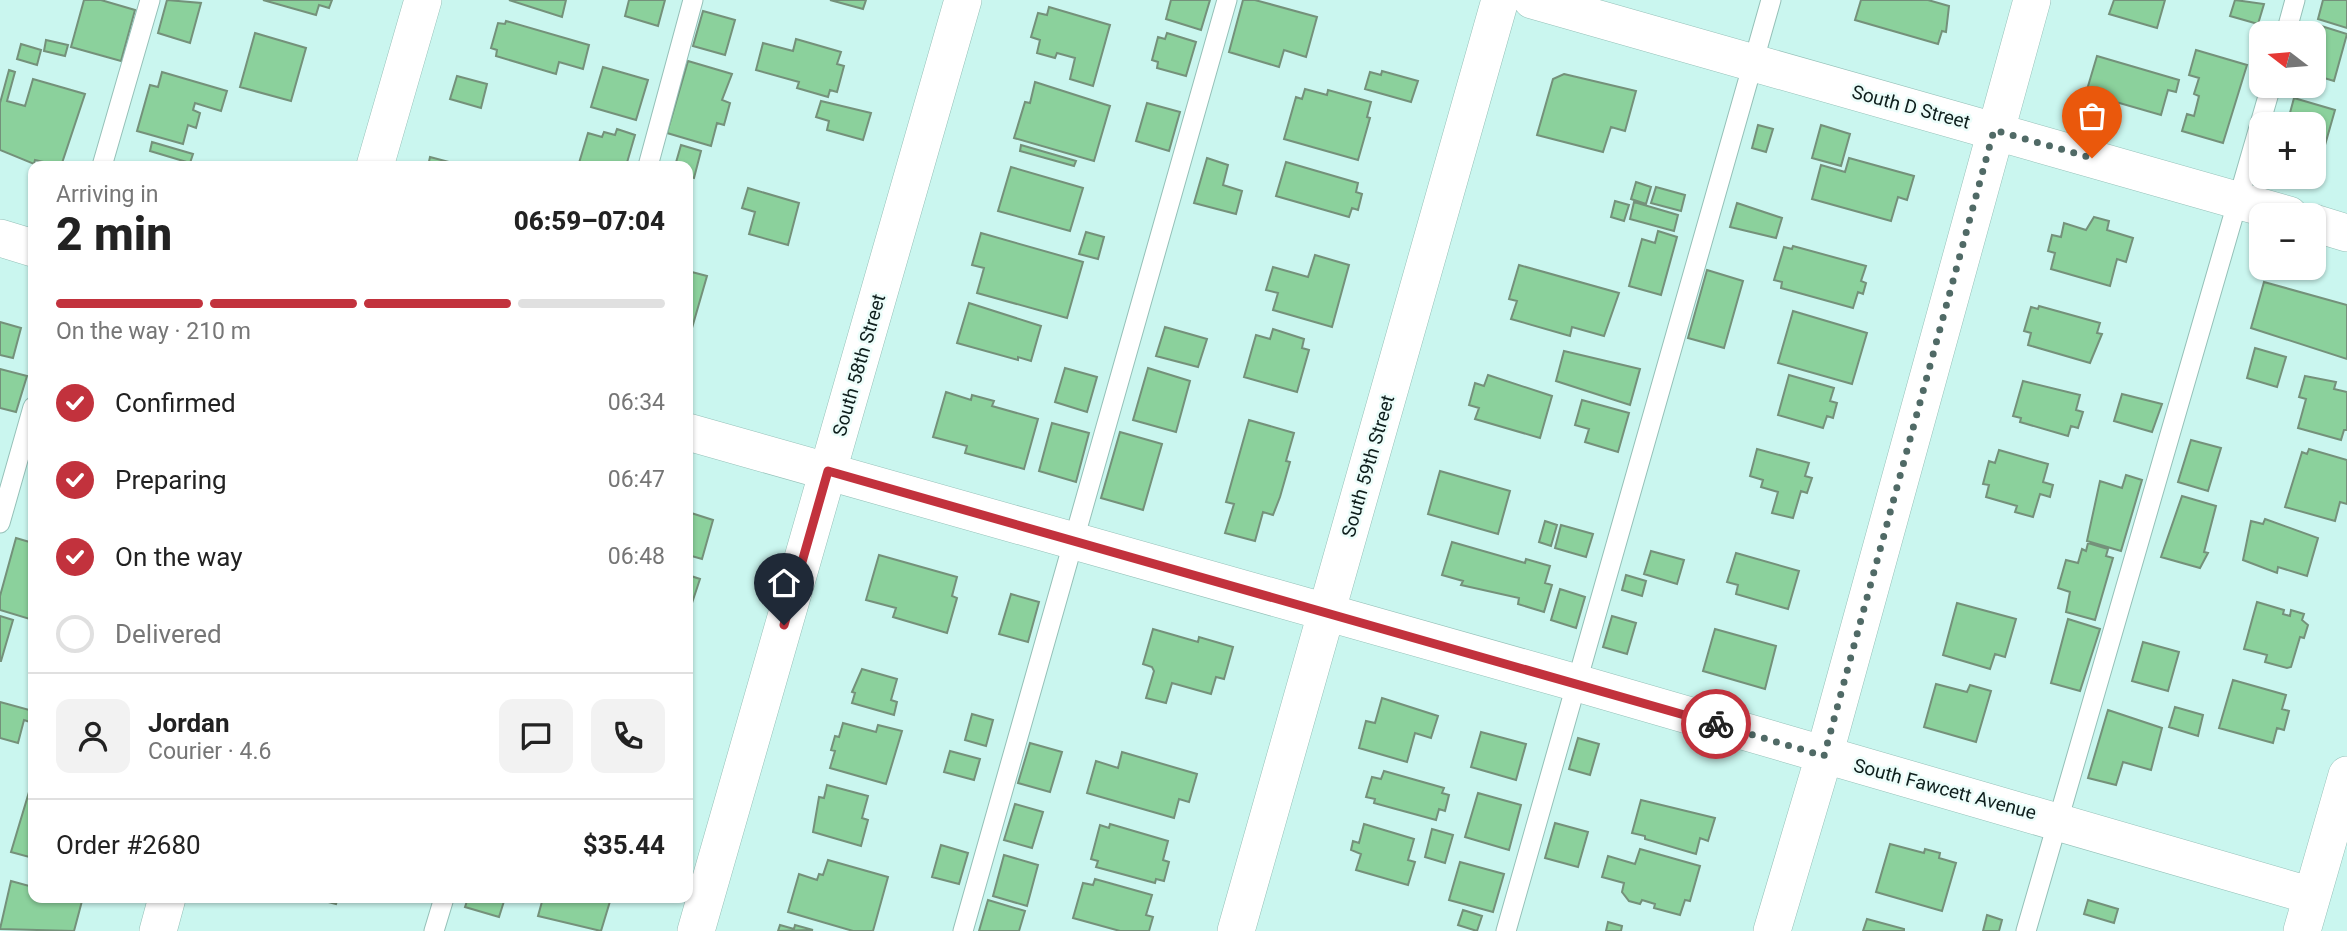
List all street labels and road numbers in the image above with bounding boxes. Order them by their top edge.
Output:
street label: South D Street [1849,80,1973,134]
street label: South 58th Street [828,291,890,439]
street label: South 59th Street [1337,392,1399,540]
street label: South Fawcett Avenue [1851,754,2039,824]

